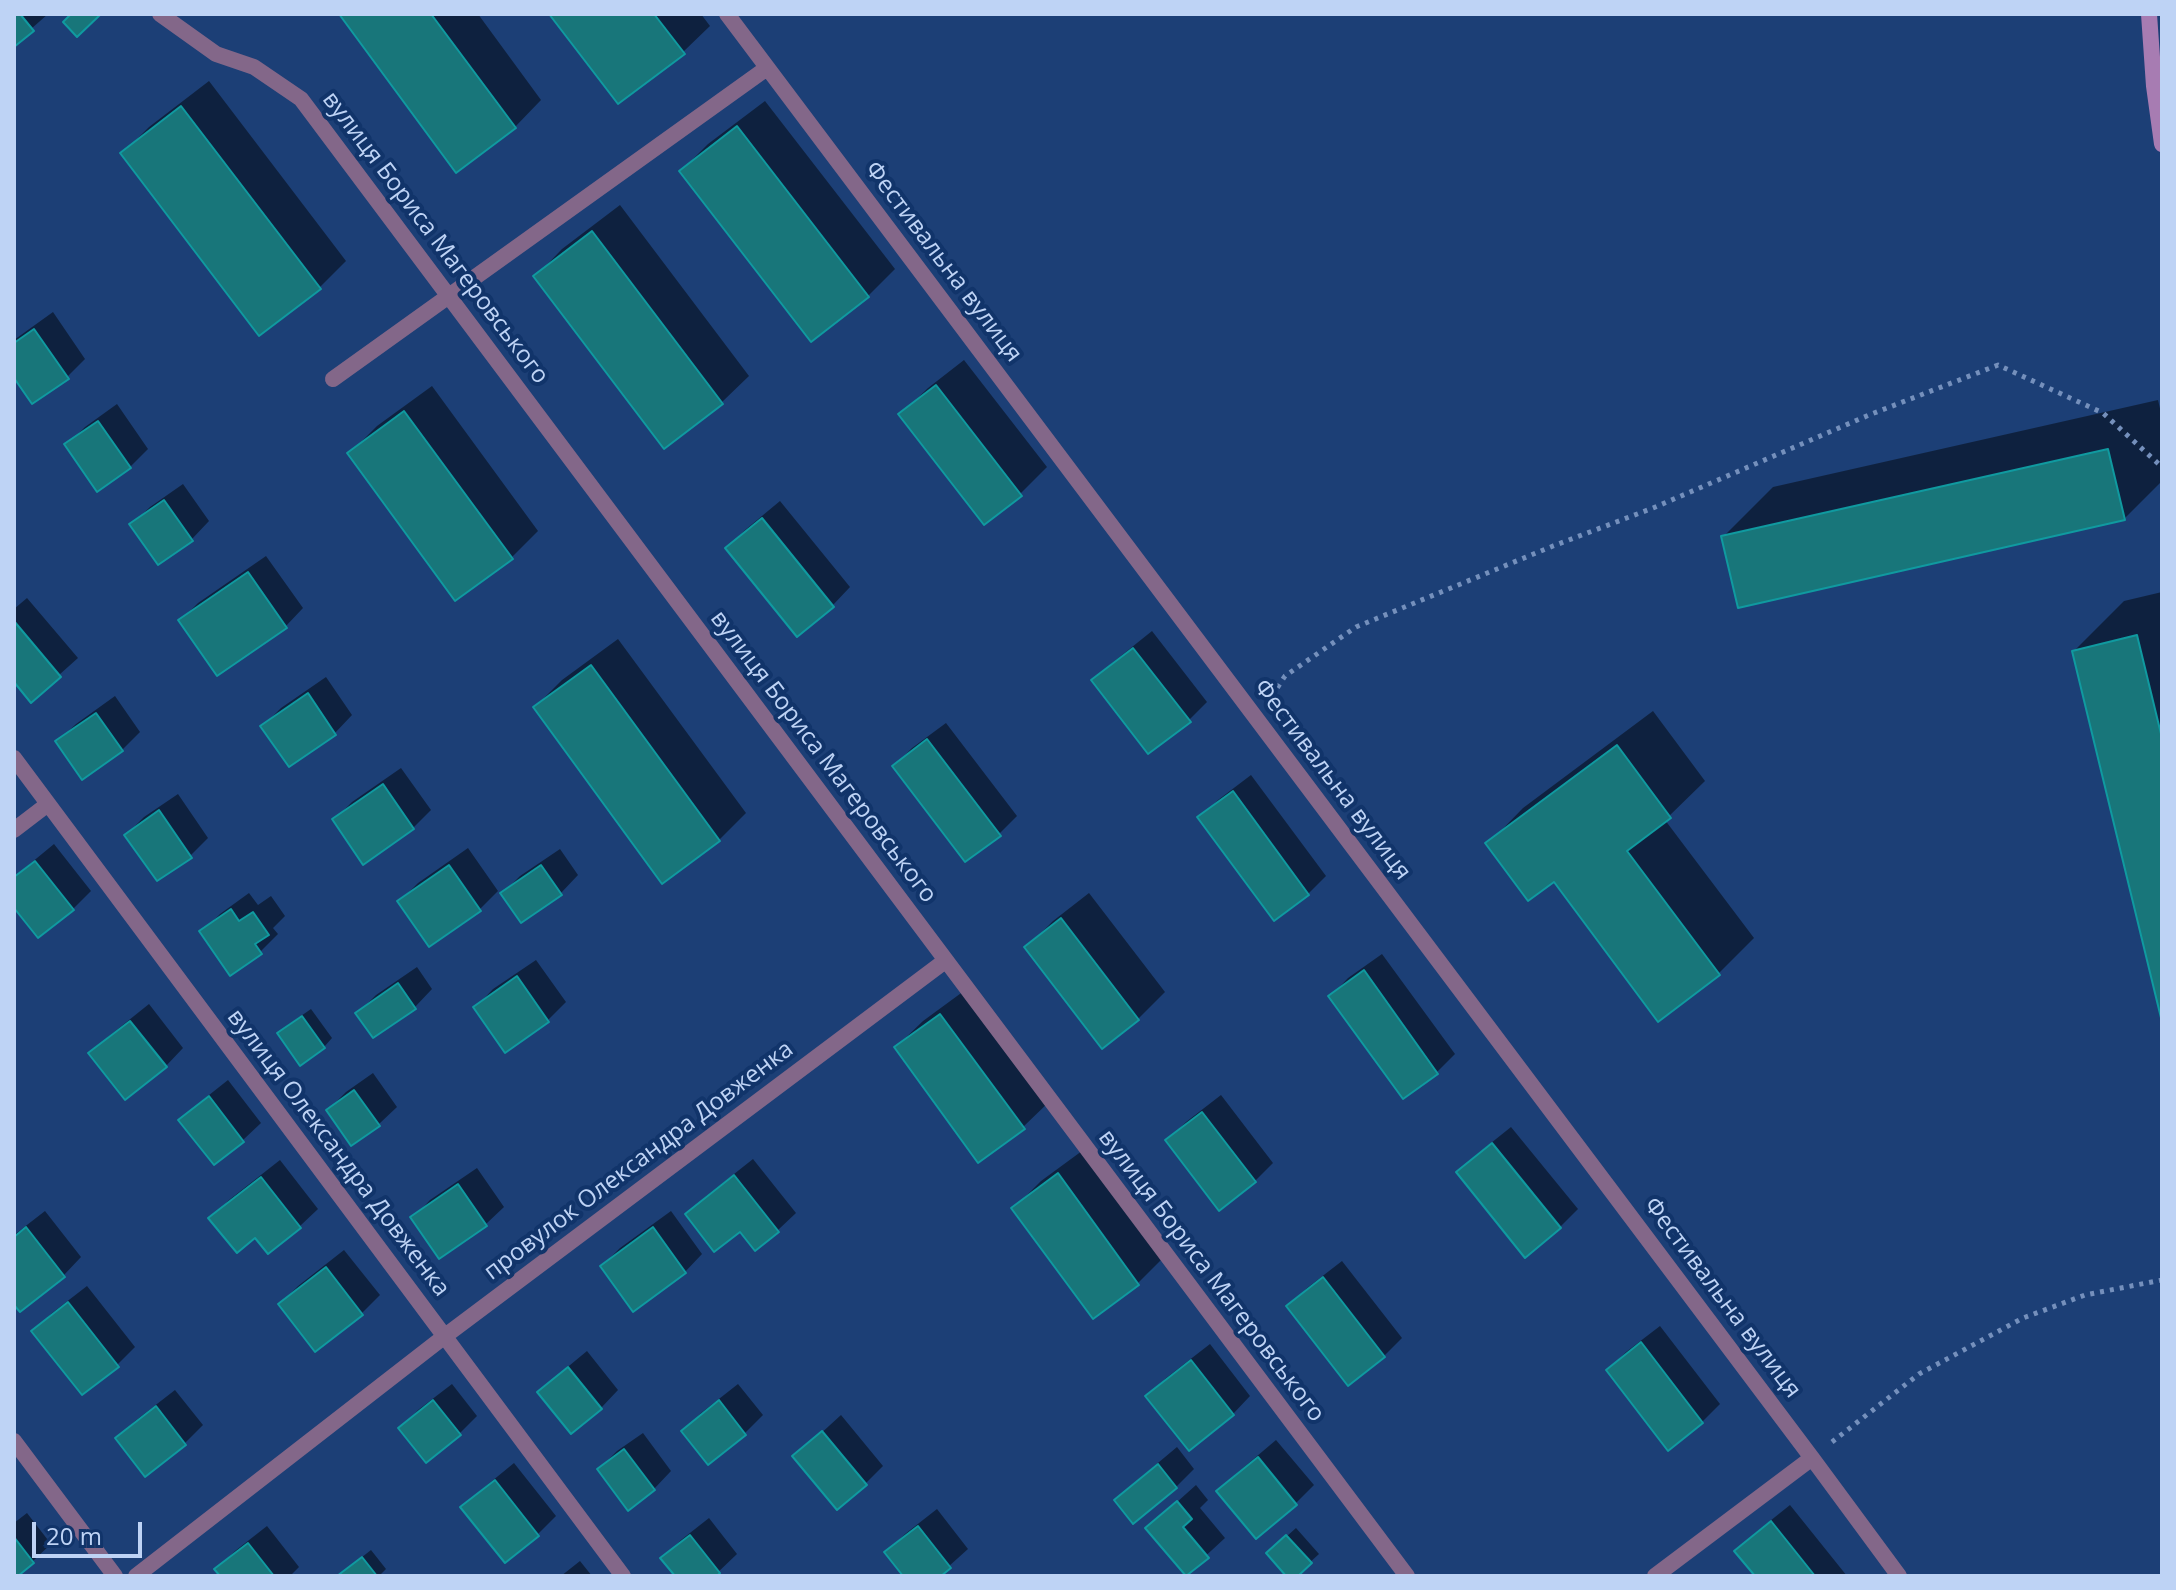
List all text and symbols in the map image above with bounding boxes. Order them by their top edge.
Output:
street label: вулиця Бориса Магеровського [316,86,554,390]
street label: Фестивальна вулиця [858,156,1028,368]
street label: вулиця Бориса Магеровського [704,605,942,909]
street label: Фестивальна вулиця [1247,674,1417,886]
street label: вулиця Олександра Довженка [220,1004,456,1302]
street label: провулок Олександра Довженка [479,1035,799,1287]
street label: вулиця Бориса Магеровського [1092,1124,1330,1428]
street label: Фестивальна вулиця [1637,1192,1807,1404]
scale bar [36,1506,146,1556]
text: 20 m [46,1519,102,1552]

